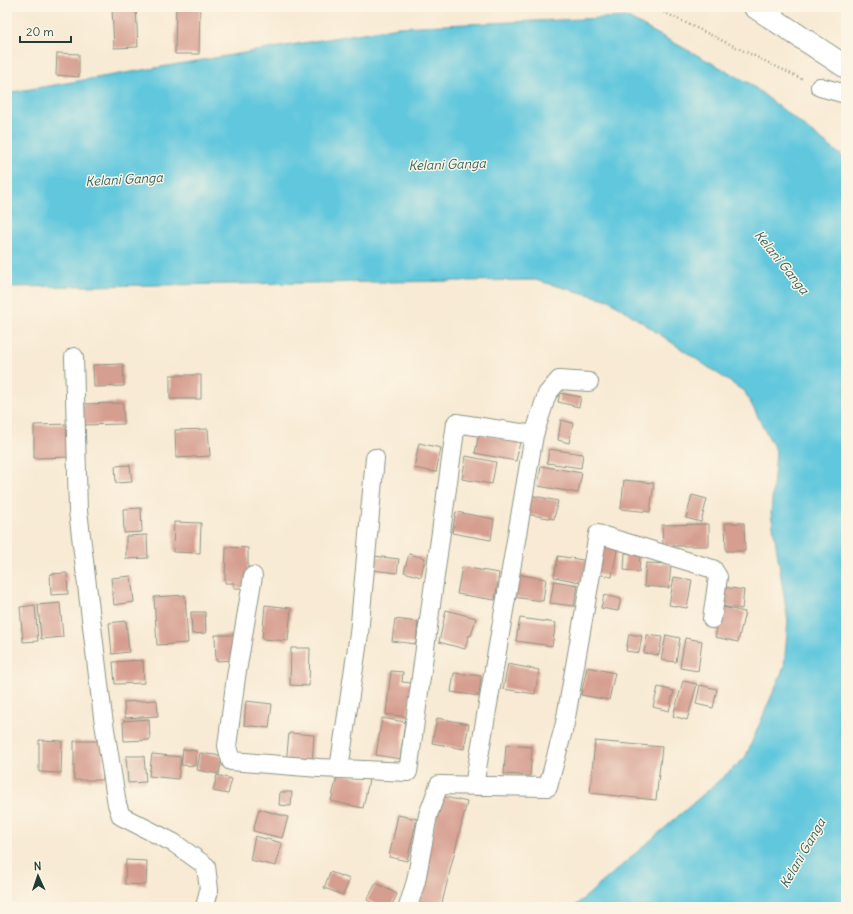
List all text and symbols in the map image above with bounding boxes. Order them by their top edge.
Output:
scale bar [20,18,71,44]
text: 20 m [26,24,54,39]
water label: Kelani Ganga [408,155,487,174]
water label: Kelani Ganga [85,169,164,190]
water label: Kelani Ganga [751,227,813,298]
water label: Kelani Ganga [776,815,829,891]
north arrow [18,856,58,896]
text: N [33,859,42,873]

